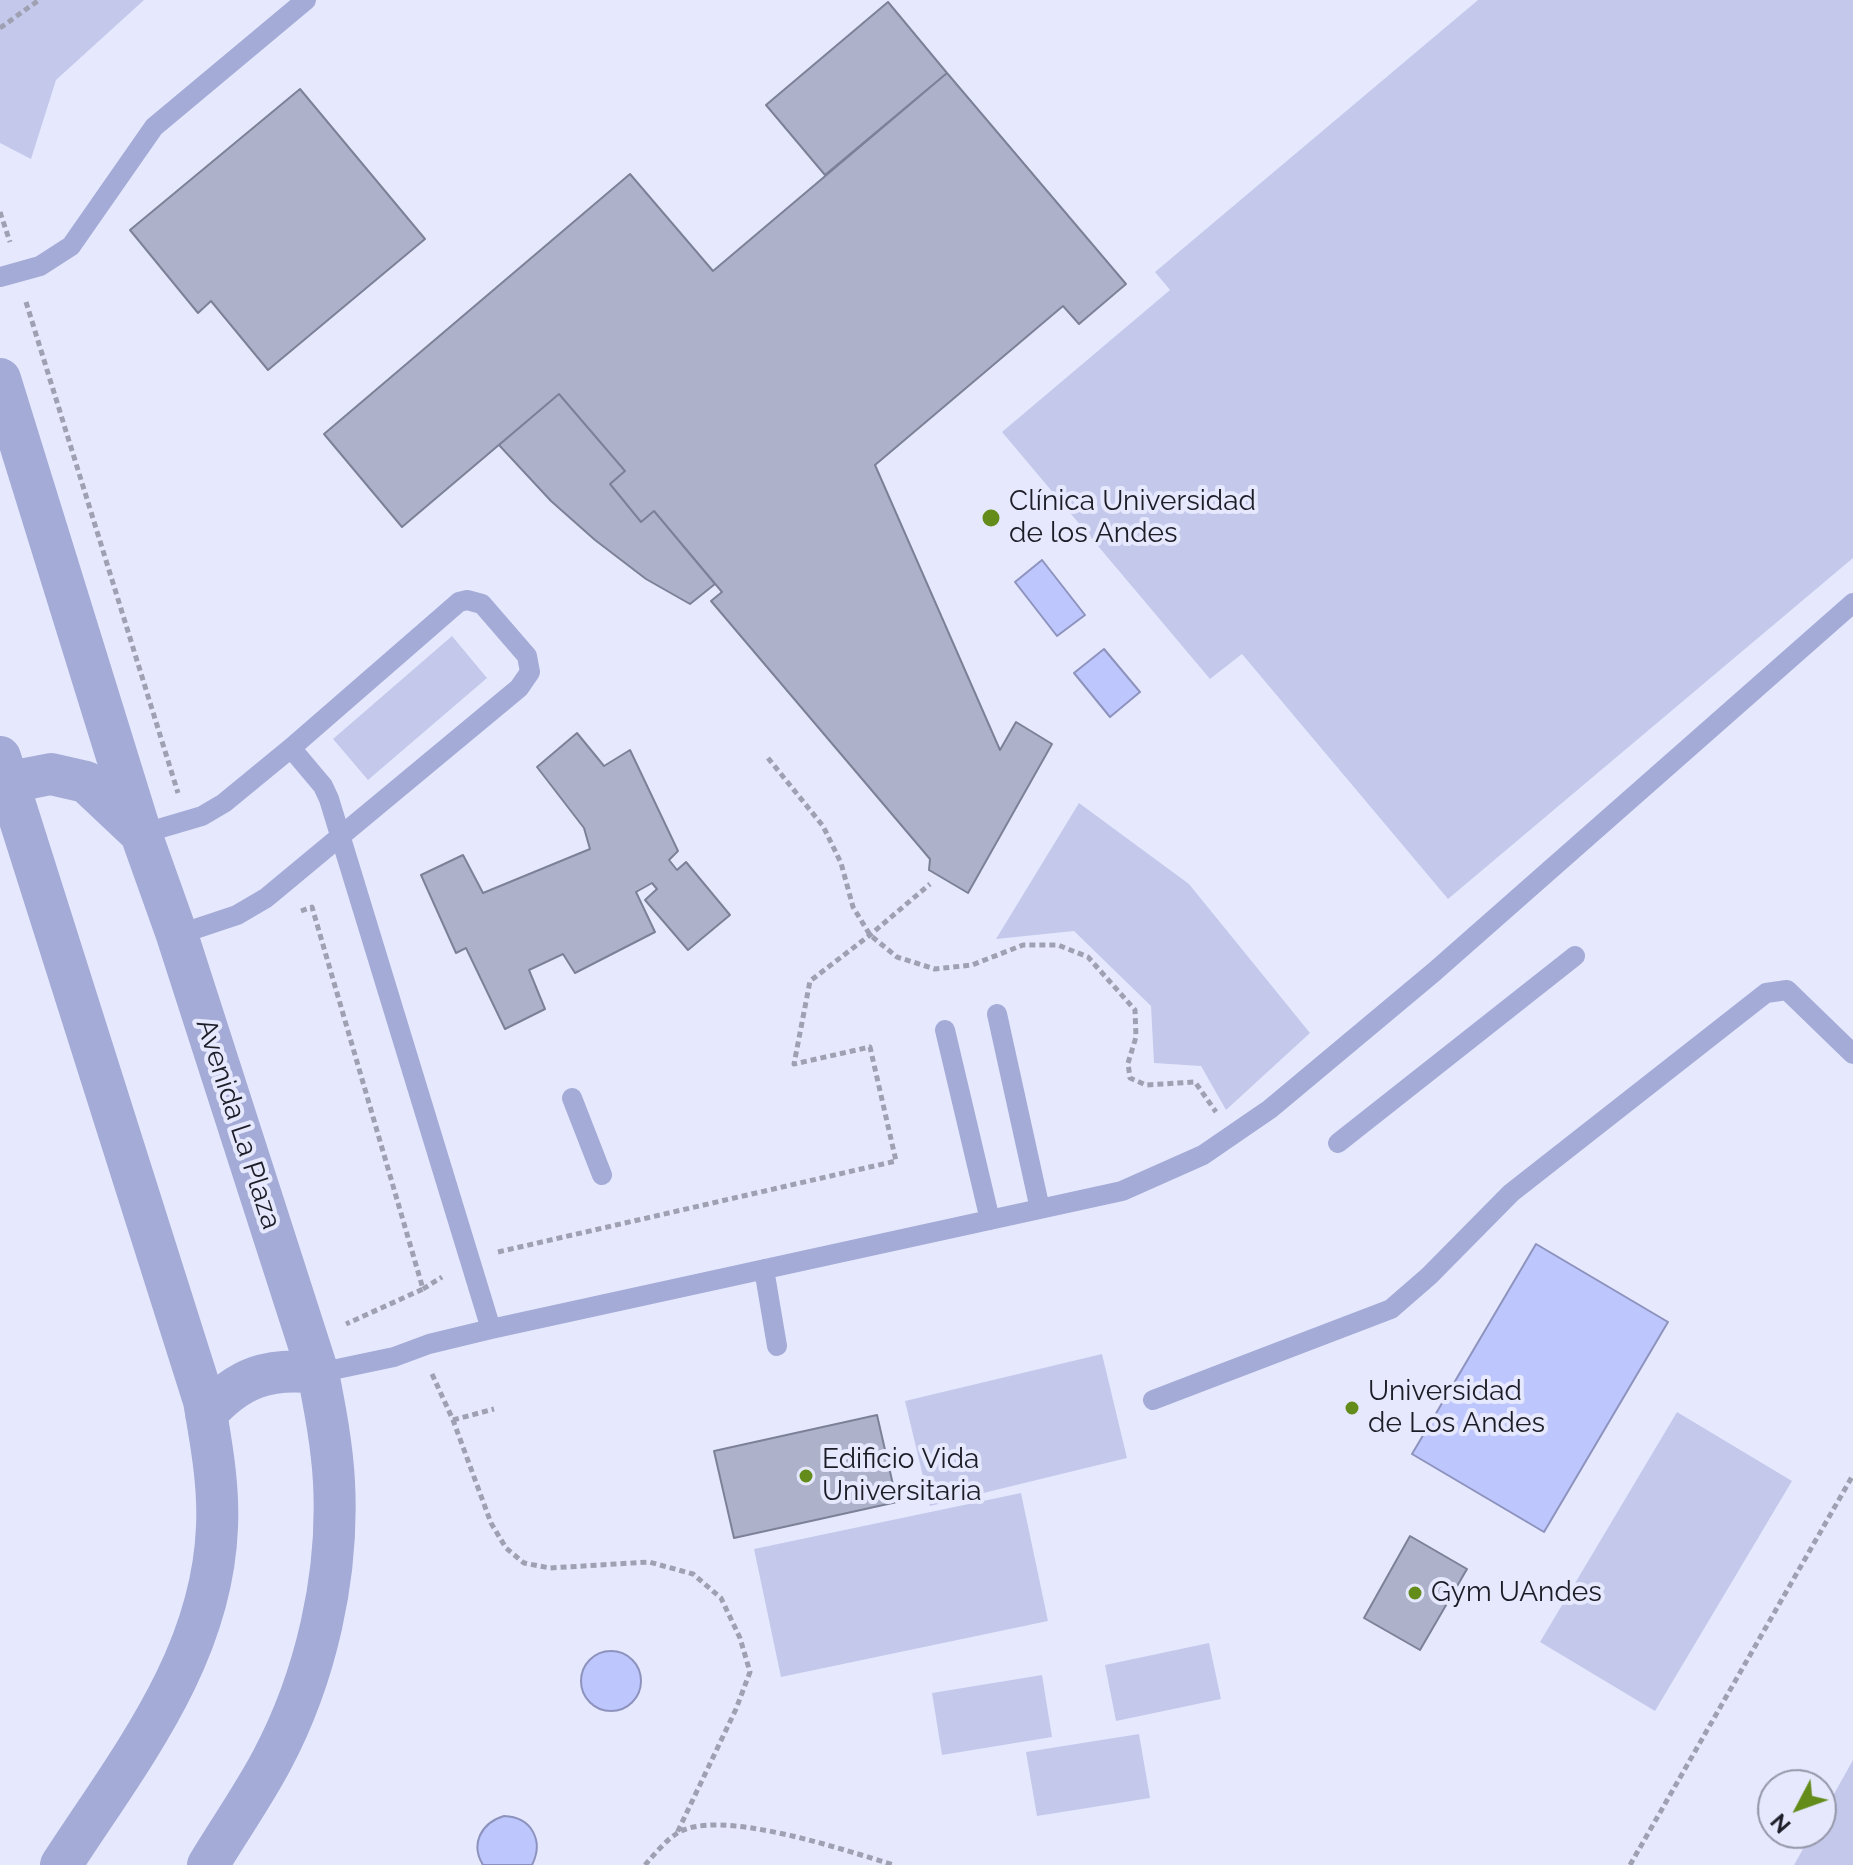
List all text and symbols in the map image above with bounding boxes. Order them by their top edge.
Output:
place label: Clínica Universidad de los Andes [1009,485,1256,551]
marker: Clínica Universidad de los Andes [980,507,1002,529]
street label: Avenida La Plaza [188,1015,288,1233]
place label: Universidad de Los Andes [1368,1375,1545,1441]
marker: Universidad de Los Andes [1343,1399,1361,1417]
place label: Edificio Vida Universitaria [822,1443,982,1509]
marker: Edificio Vida Universitaria [797,1467,815,1485]
place label: Gym UAndes [1431,1576,1602,1610]
marker: Gym UAndes [1406,1584,1424,1602]
north arrow [1757,1769,1837,1849]
text: N [1765,1809,1796,1838]

